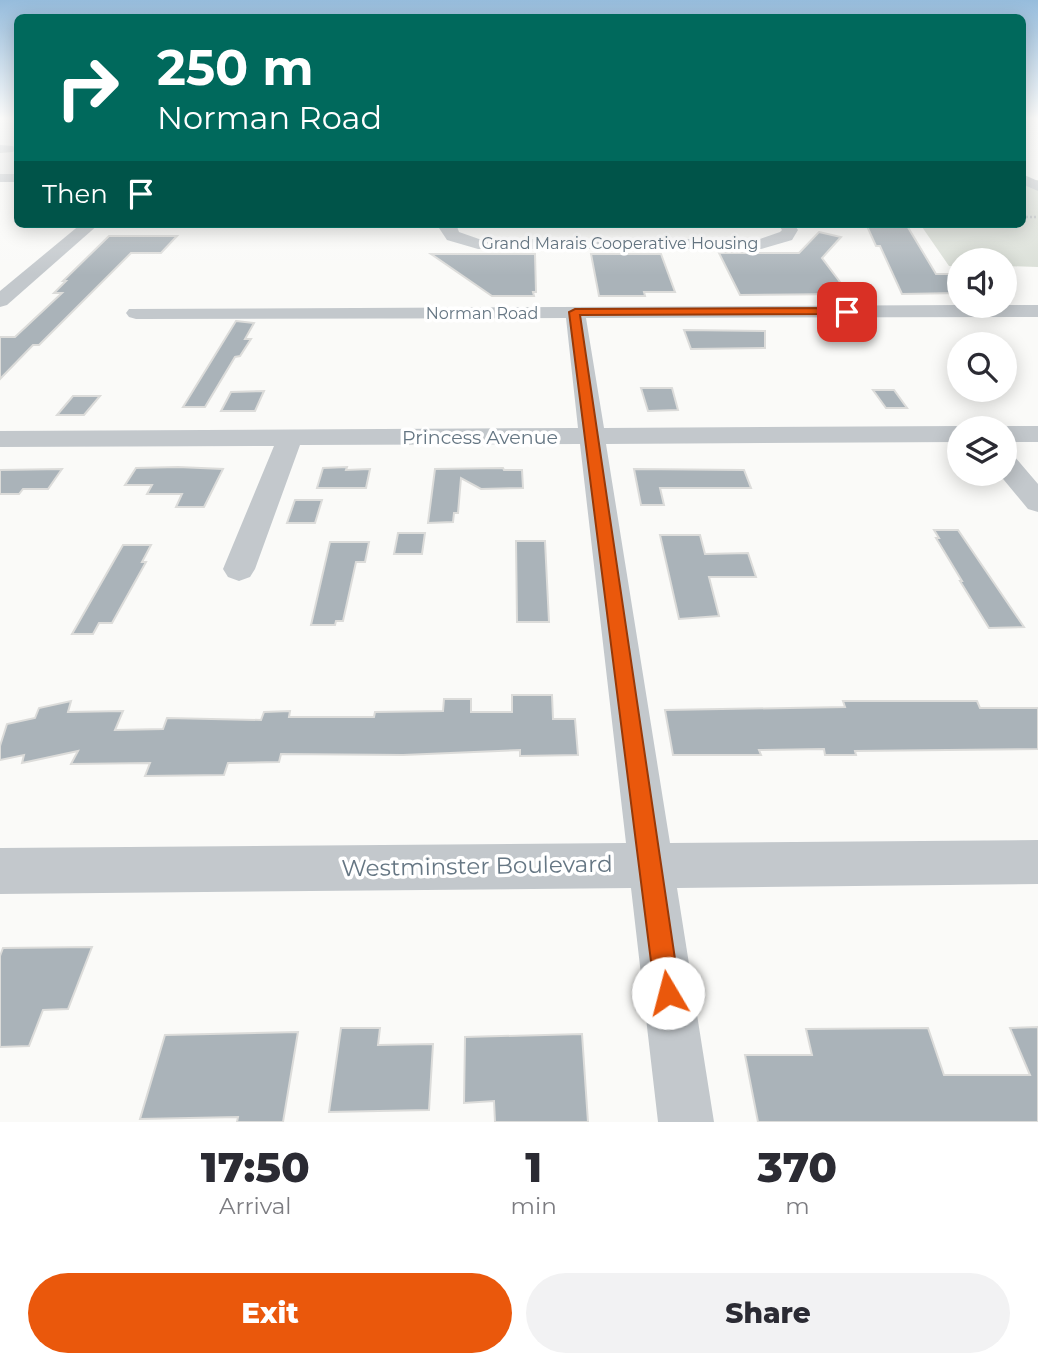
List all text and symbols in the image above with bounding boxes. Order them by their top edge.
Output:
text: 250 m [157,38,314,97]
icon: right [42,42,133,133]
text: Norman Road [157,98,382,137]
icon: arrive [122,175,160,213]
text: Then [42,178,108,210]
street label: Grand Marais Cooperative Housing [481,234,759,253]
map controls [947,248,1017,486]
button: sound [947,248,1017,318]
pin [817,282,877,342]
icon: arrive [828,293,866,331]
street label: Norman Road [426,304,538,323]
button: search [947,332,1017,402]
button: layers [947,416,1017,486]
street label: Princess Avenue [402,426,558,449]
street label: Westminster Boulevard [341,850,613,882]
position arrow [631,956,705,1030]
text: 17:50 [201,1141,310,1193]
text: 1 [525,1141,542,1193]
text: 370 [758,1141,837,1193]
text: Arrival [219,1192,292,1220]
text: min [511,1192,557,1220]
text: m [785,1192,810,1220]
button: Exit [28,1273,512,1353]
button: Share [526,1273,1010,1353]

